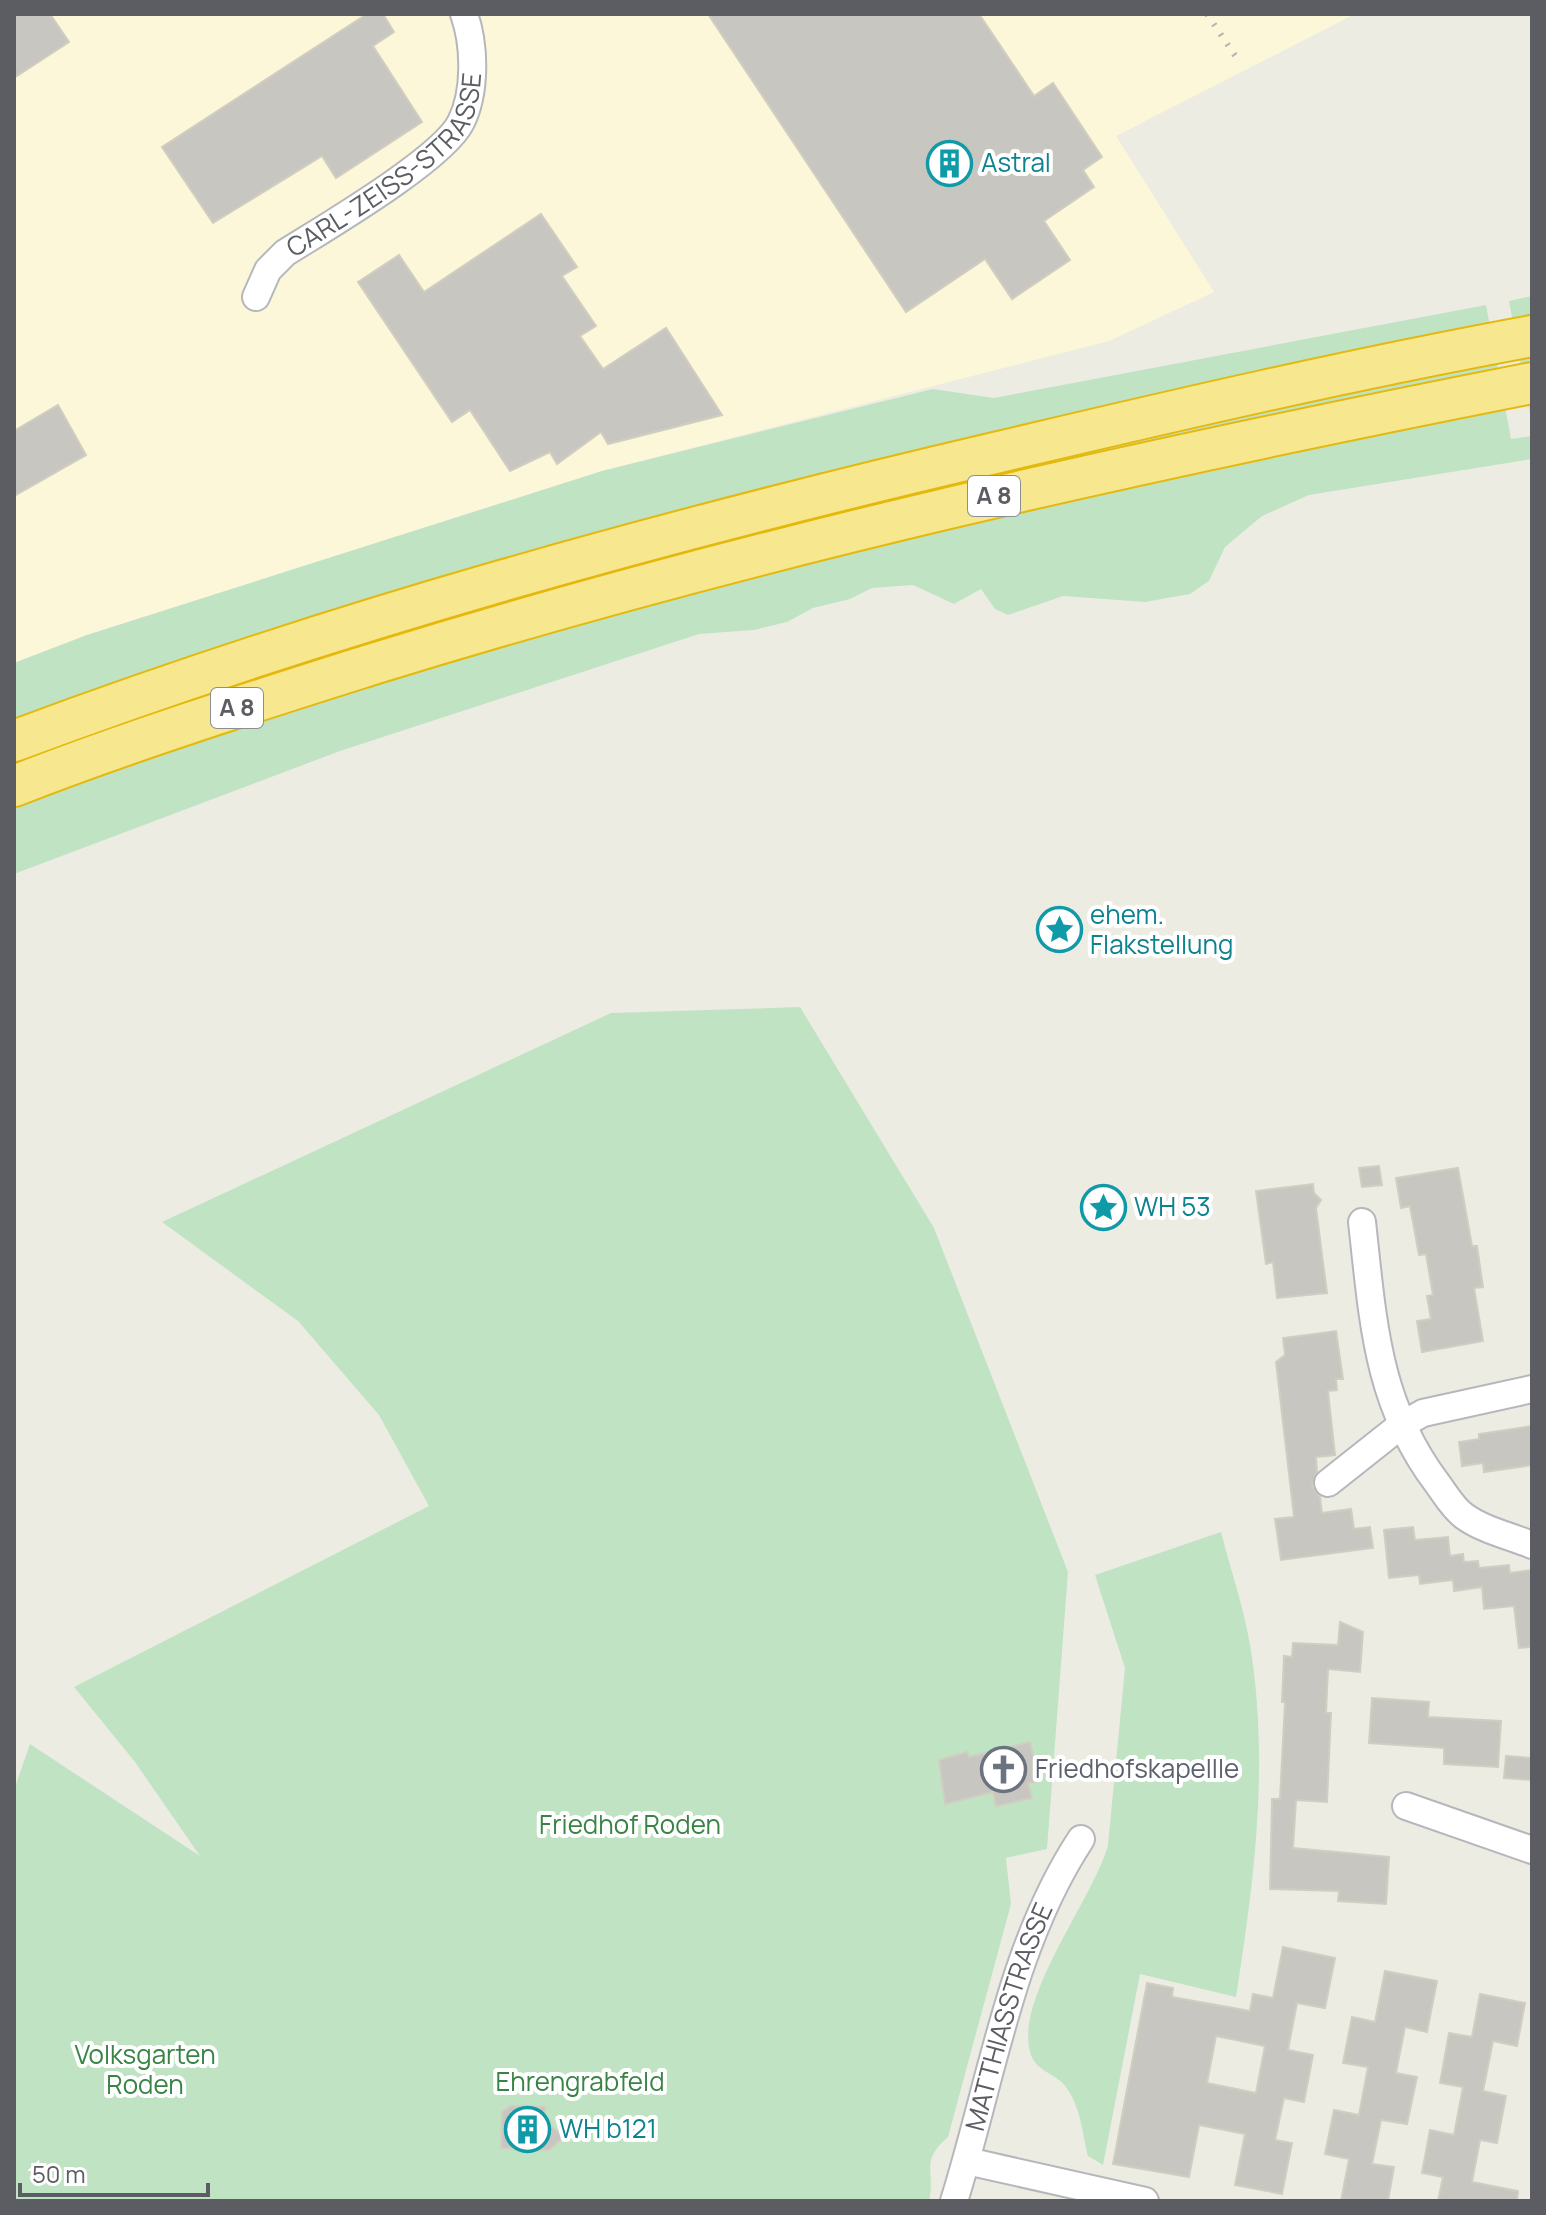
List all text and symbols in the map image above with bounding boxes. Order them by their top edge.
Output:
street label: CARL-ZEISS-STRASSE [279,71,489,265]
building icon: Astral [926,139,974,187]
place label: Astral [981,144,1051,180]
road number: A 8 [968,476,1020,516]
road number: A 8 [211,688,263,728]
place label: ehem. Flakstellung [1090,896,1233,962]
place icon: ehem. Flakstellung [1035,906,1083,954]
place icon: WH 53 [1079,1183,1127,1231]
place label: WH 53 [1134,1188,1211,1224]
church icon: Friedhofskapellle [980,1745,1028,1793]
place label: Friedhofskapellle [1035,1750,1239,1786]
park label: Friedhof Roden [539,1806,721,1842]
street label: MATTHIASSTRASSE [956,1897,1061,2135]
park label: Volksgarten Roden [74,2036,216,2102]
park label: Ehrengrabfeld [495,2063,665,2099]
building icon: WH b121 [504,2105,552,2153]
place label: WH b121 [559,2110,657,2146]
scale bar [20,2147,208,2197]
text: 50 m [32,2157,86,2190]

